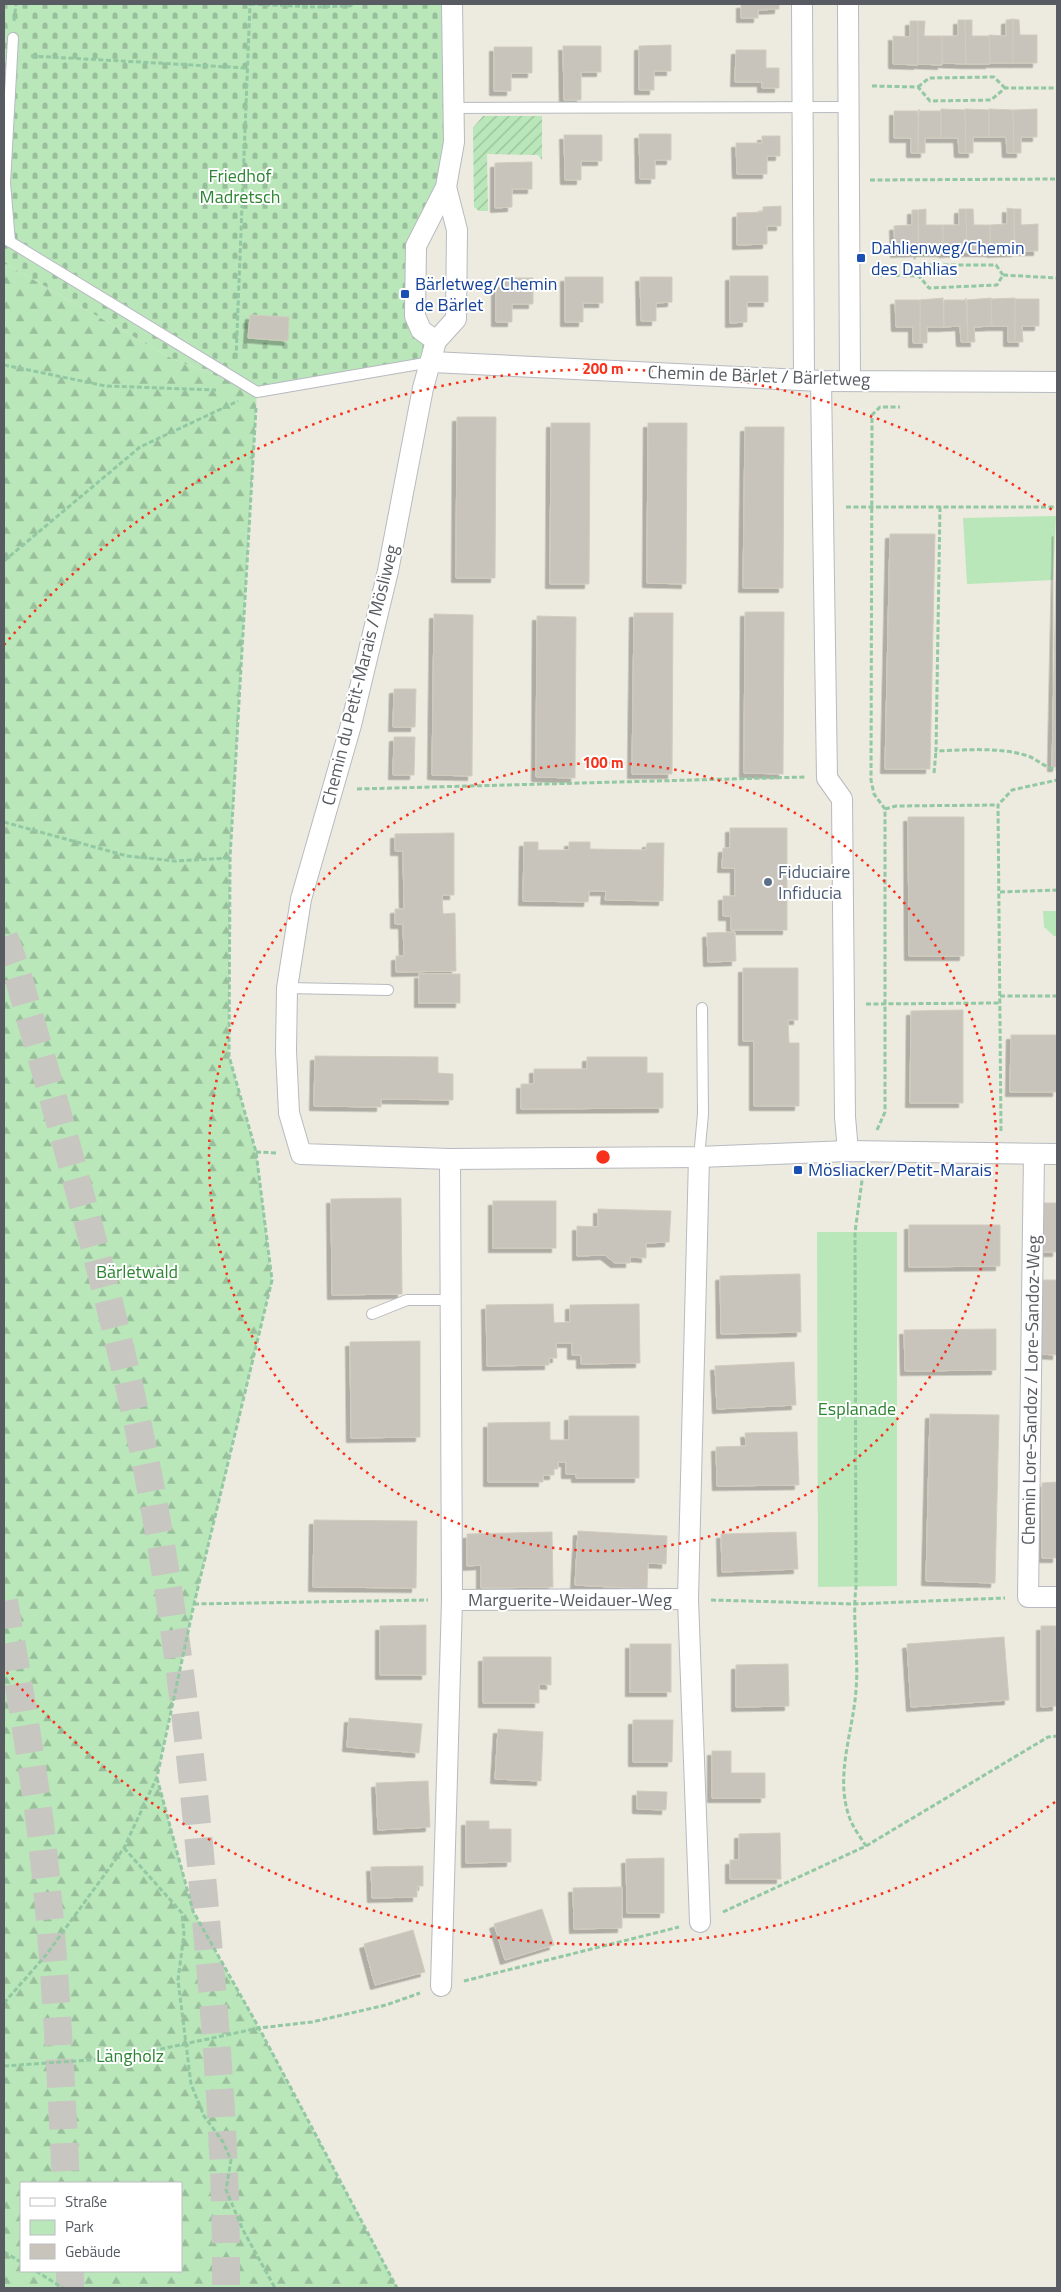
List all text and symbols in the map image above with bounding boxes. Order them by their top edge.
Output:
park label: Friedhof Madretsch [200,162,280,210]
place label: Dahlienweg/Chemin des Dahlias [871,234,1025,282]
marker: Dahlienweg/Chemin des Dahlias [855,252,867,264]
place label: Bärletweg/Chemin de Bärlet [415,270,557,318]
marker: Bärletweg/Chemin de Bärlet [399,288,411,300]
text: 200 m [582,357,624,380]
street label: Chemin de Bärlet / Bärletweg [647,358,871,393]
street label: Chemin du Petit-Marais / Mösliweg [314,542,405,808]
text: 100 m [582,751,624,774]
place label: Fiduciaire Infiducia [778,858,850,906]
marker: Fiduciaire Infiducia [762,876,774,888]
centre of rings [594,1148,612,1166]
place label: Mösliacker/Petit-Marais [808,1156,992,1183]
marker: Mösliacker/Petit-Marais [792,1164,804,1176]
street label: Chemin Lore-Sandoz / Lore-Sandoz-Weg [1014,1235,1047,1545]
park label: Bärletwald [96,1258,178,1285]
park label: Esplanade [818,1395,896,1422]
street label: Marguerite-Weidauer-Weg [468,1586,672,1613]
park label: Längholz [96,2042,164,2069]
legend [20,2182,182,2272]
text: Straße [65,2190,107,2213]
text: Park [65,2215,94,2238]
text: Gebäude [65,2240,121,2263]

